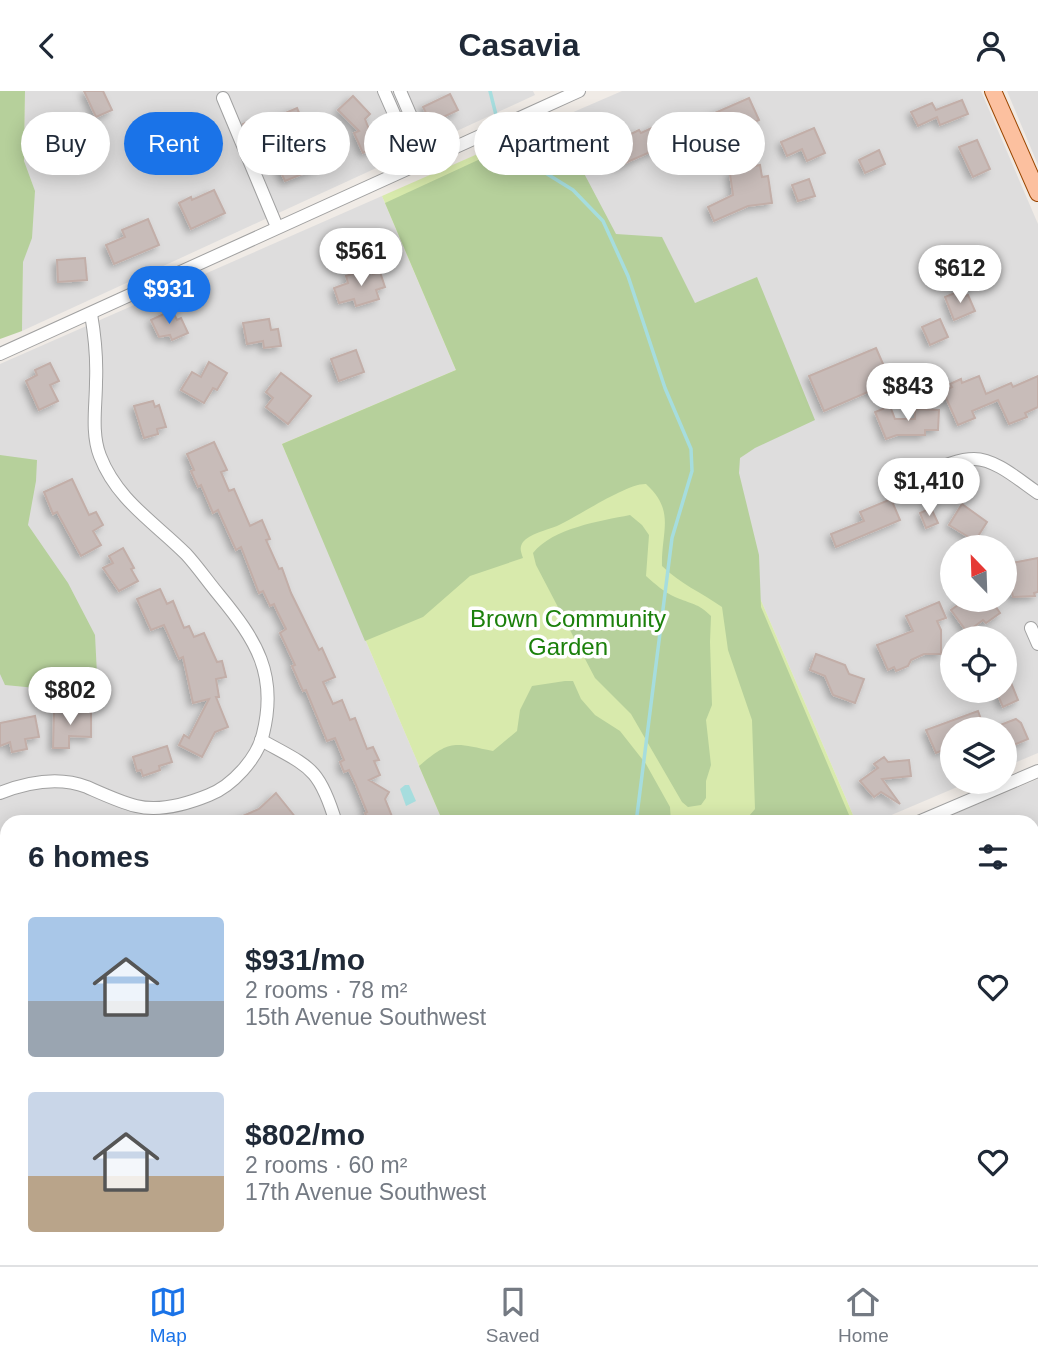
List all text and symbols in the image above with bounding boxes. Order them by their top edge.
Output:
icon: back [28,27,66,65]
text: Casavia [459,27,579,63]
icon: person [972,27,1010,65]
chip: Buy [21,112,110,175]
chip: Rent [124,112,223,175]
chip: Filters [237,112,350,175]
chip: New [364,112,460,175]
chip: Apartment [474,112,633,175]
chip: House [647,112,765,175]
pin: $561 [320,229,402,288]
text: $561 [335,238,387,264]
pin: $612 [919,245,1001,305]
text: $612 [934,255,986,281]
pin: $931 [128,267,210,326]
text: $931 [143,276,195,302]
pin: $843 [867,363,949,423]
text: $843 [882,373,934,399]
pin: $1,410 [872,459,986,518]
text: $1,410 [894,468,964,494]
north arrow [940,535,1017,613]
map controls [940,535,1017,794]
park label: Brown Community Garden [470,605,666,660]
button: locate [940,626,1017,703]
pin: $802 [29,667,111,727]
text: $802 [44,677,96,703]
button: layers [940,717,1017,794]
icon: filters [974,838,1012,876]
text: 6 homes [28,840,150,873]
text: $931/mo [245,943,365,976]
icon: home [84,945,168,1029]
icon: heart [974,968,1012,1006]
text: 2 rooms · 78 m² [245,977,407,1003]
text: 15th Avenue Southwest [245,1004,486,1030]
text: $802/mo [245,1118,365,1151]
icon: home [84,1120,168,1204]
icon: heart [974,1143,1012,1181]
text: 2 rooms · 60 m² [245,1152,407,1178]
text: 17th Avenue Southwest [245,1179,486,1205]
tab: Map [149,1283,187,1347]
tab: Saved [486,1283,540,1347]
tab: Home [838,1283,889,1347]

